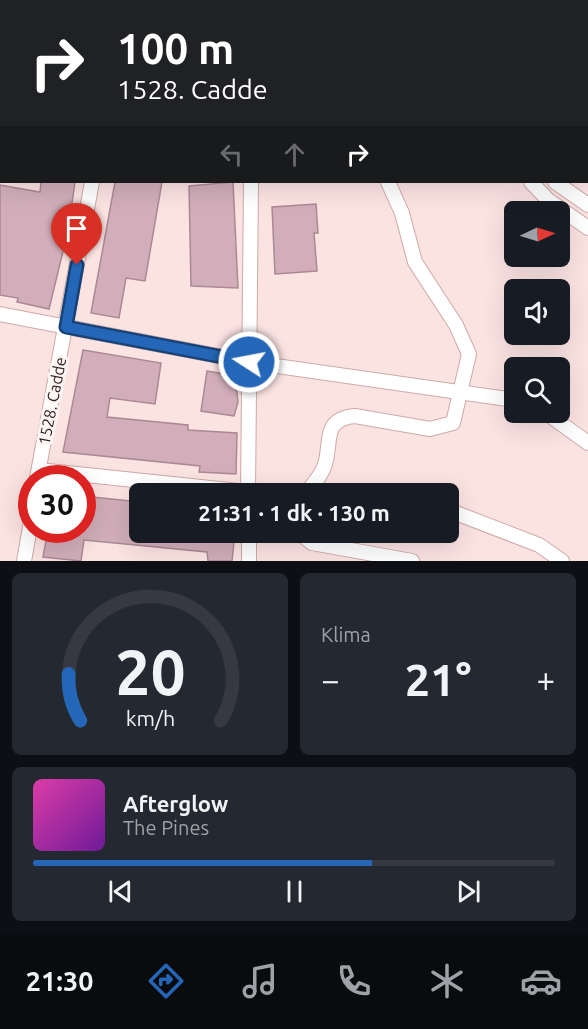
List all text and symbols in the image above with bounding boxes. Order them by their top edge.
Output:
icon: right [18,24,96,102]
text: 100 m [117,25,234,72]
text: 1528. Cadde [117,74,268,104]
icon: left [215,138,248,171]
icon: ahead [278,138,311,171]
icon: right [341,138,374,171]
north arrow [504,201,570,267]
map controls [504,201,570,423]
pin [51,203,102,265]
icon: arrive [60,212,93,245]
button: sound [504,279,570,345]
position arrow [217,330,281,394]
street label: 1528. Cadde [35,355,69,447]
button: search [504,357,570,423]
speed limit sign: 30 [18,465,96,543]
text: 21:31 · 1 dk · 130 m [198,500,390,525]
text: Klima [321,623,371,646]
text: 20 [115,637,185,707]
text: 21° [405,654,471,705]
text: − [321,661,340,698]
text: + [536,661,555,698]
text: km/h [125,706,175,730]
text: Afterglow [123,791,228,816]
text: The Pines [123,816,209,839]
icon: previous [104,875,137,908]
icon: pause [278,875,311,908]
icon: next [452,875,485,908]
icon: directions [145,960,187,1002]
icon: music [239,960,281,1002]
icon: phone [333,960,375,1002]
icon: climate [426,960,468,1002]
icon: car [520,960,562,1002]
text: 21:30 [26,966,93,996]

